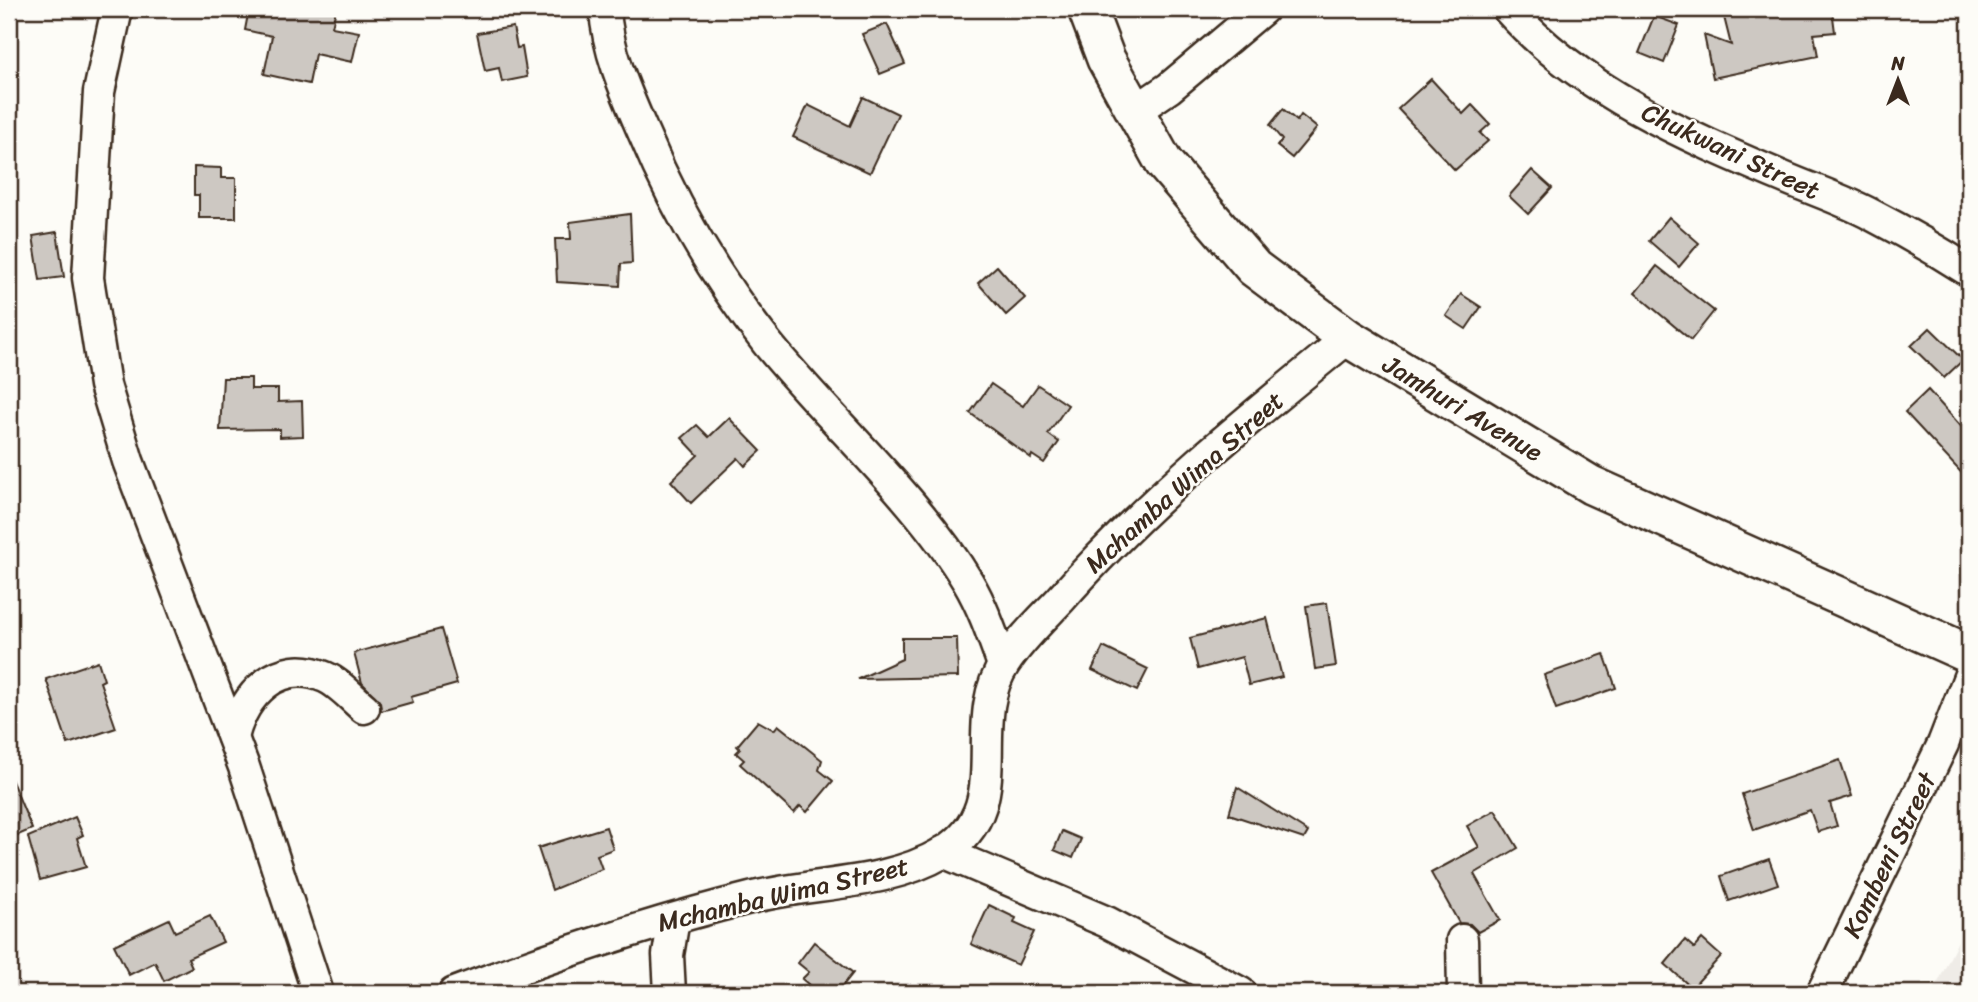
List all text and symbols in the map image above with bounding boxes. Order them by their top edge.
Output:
north arrow [1862,46,1932,116]
text: N [1890,47,1905,80]
street label: Chukwani Street [1634,89,1828,213]
street label: Jamhuri Avenue [1373,341,1553,474]
street label: Mchamba Wima Street [1073,379,1295,585]
street label: Kombeni Street [1829,763,1950,946]
street label: Mchamba Wima Street [653,843,913,945]

